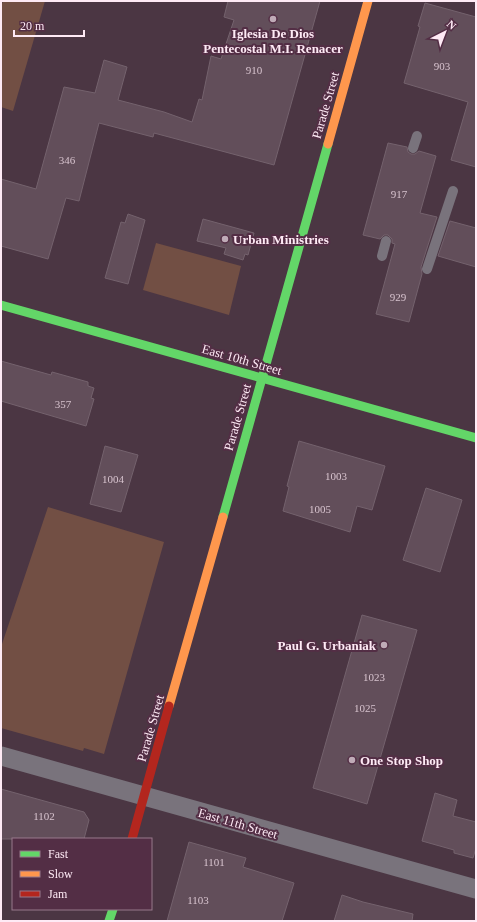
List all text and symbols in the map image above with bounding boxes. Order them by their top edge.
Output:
scale bar [14,12,84,38]
north arrow [425,12,465,52]
marker: Iglesia De Dios Pentecostal M.I. Renacer [268,14,278,24]
text: N [445,17,459,32]
text: 20 m [20,19,45,33]
place label: Iglesia De Dios Pentecostal M.I. Renacer [203,26,343,56]
house number: 903 [434,60,451,72]
house number: 910 [246,64,263,76]
street label: Parade Street [309,70,342,140]
house number: 346 [59,154,76,166]
house number: 917 [391,188,408,200]
place label: Urban Ministries [233,232,329,247]
marker: Urban Ministries [220,234,230,244]
house number: 929 [390,291,407,303]
street label: East 10th Street [200,341,284,378]
street label: Parade Street [221,382,254,452]
house number: 357 [55,398,72,410]
house number: 1003 [325,470,348,482]
house number: 1004 [102,473,125,485]
house number: 1005 [309,503,332,515]
place label: Paul G. Urbaniak [277,638,377,653]
marker: Paul G. Urbaniak [379,640,389,650]
house number: 1023 [363,671,386,683]
street label: Parade Street [134,693,167,763]
house number: 1025 [354,702,377,714]
place label: One Stop Shop [360,753,443,768]
marker: One Stop Shop [347,755,357,765]
street label: East 11th Street [196,805,280,842]
house number: 1102 [33,810,55,822]
legend [12,838,152,910]
text: Fast [48,847,69,861]
house number: 1101 [203,856,225,868]
text: Slow [48,867,73,881]
text: Jam [48,887,68,901]
house number: 1103 [187,894,209,906]

